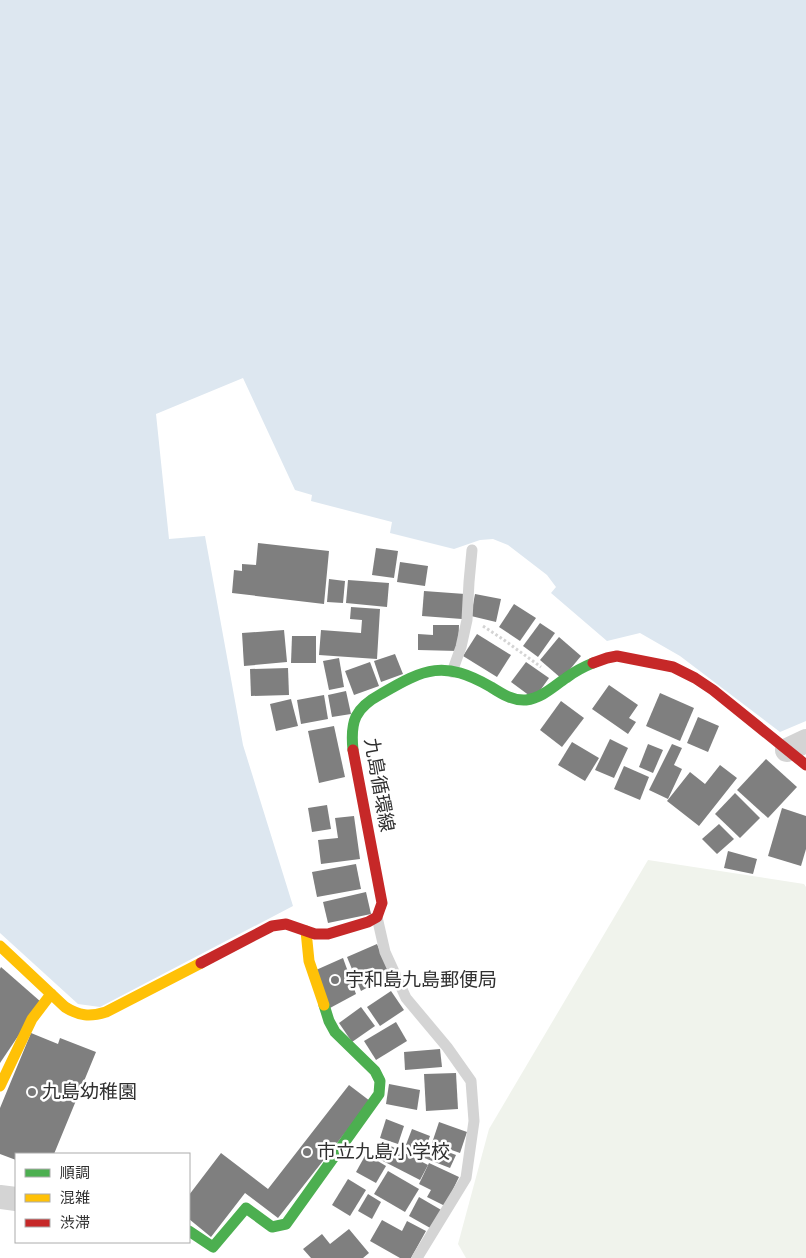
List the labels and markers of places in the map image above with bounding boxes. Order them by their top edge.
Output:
place label: 宇和島九島郵便局 [345,968,497,992]
marker: 宇和島九島郵便局 [329,974,341,986]
place label: 九島幼稚園 [42,1080,137,1104]
marker: 九島幼稚園 [26,1086,38,1098]
place label: 市立九島小学校 [317,1140,450,1164]
marker: 市立九島小学校 [301,1146,313,1158]

